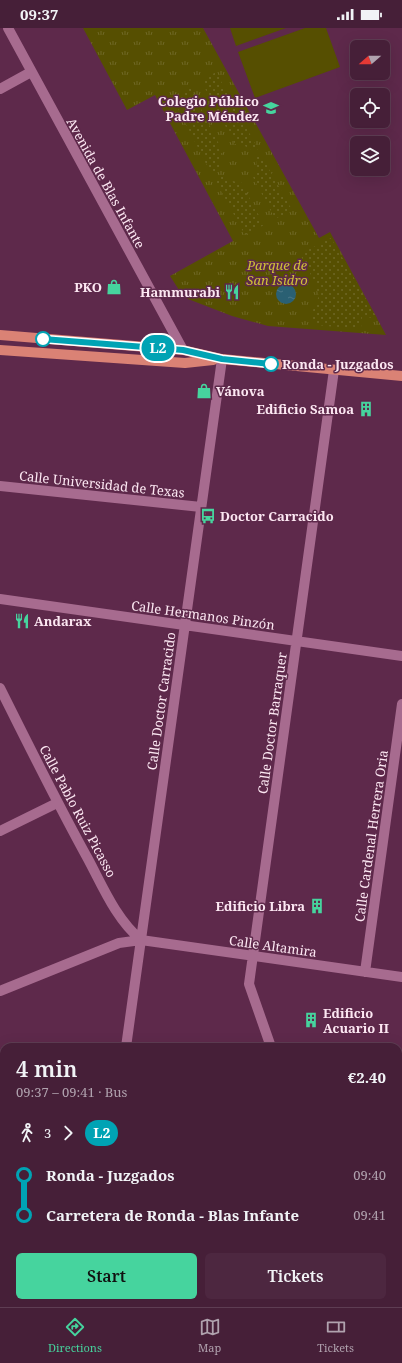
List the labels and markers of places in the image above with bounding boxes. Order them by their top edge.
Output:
place label: Colegio Público Padre Méndez [158,92,259,125]
school or university icon: Colegio Público Padre Méndez [262,99,280,117]
place label: PKO [74,278,102,296]
shop icon: PKO [105,278,123,296]
place label: Hammurabi [140,283,220,301]
restaurant icon: Hammurabi [223,283,241,301]
unlabelled marker [35,331,51,347]
place label: Ronda - Juzgados [282,355,393,373]
marker: Ronda - Juzgados [263,356,279,372]
shop icon: Vánova [195,382,213,400]
place label: Vánova [216,382,265,400]
place label: Edificio Samoa [256,400,354,418]
building icon: Edificio Samoa [357,400,375,418]
bus stop icon: Doctor Carracido [199,507,217,525]
place label: Doctor Carracido [220,507,334,525]
restaurant icon: Andarax [13,612,31,630]
place label: Andarax [34,612,92,630]
place label: Edificio Libra [216,897,305,915]
building icon: Edificio Libra [308,897,326,915]
place label: Edificio Acuario II [323,1004,389,1037]
building icon: Edificio Acuario II [302,1011,320,1029]

